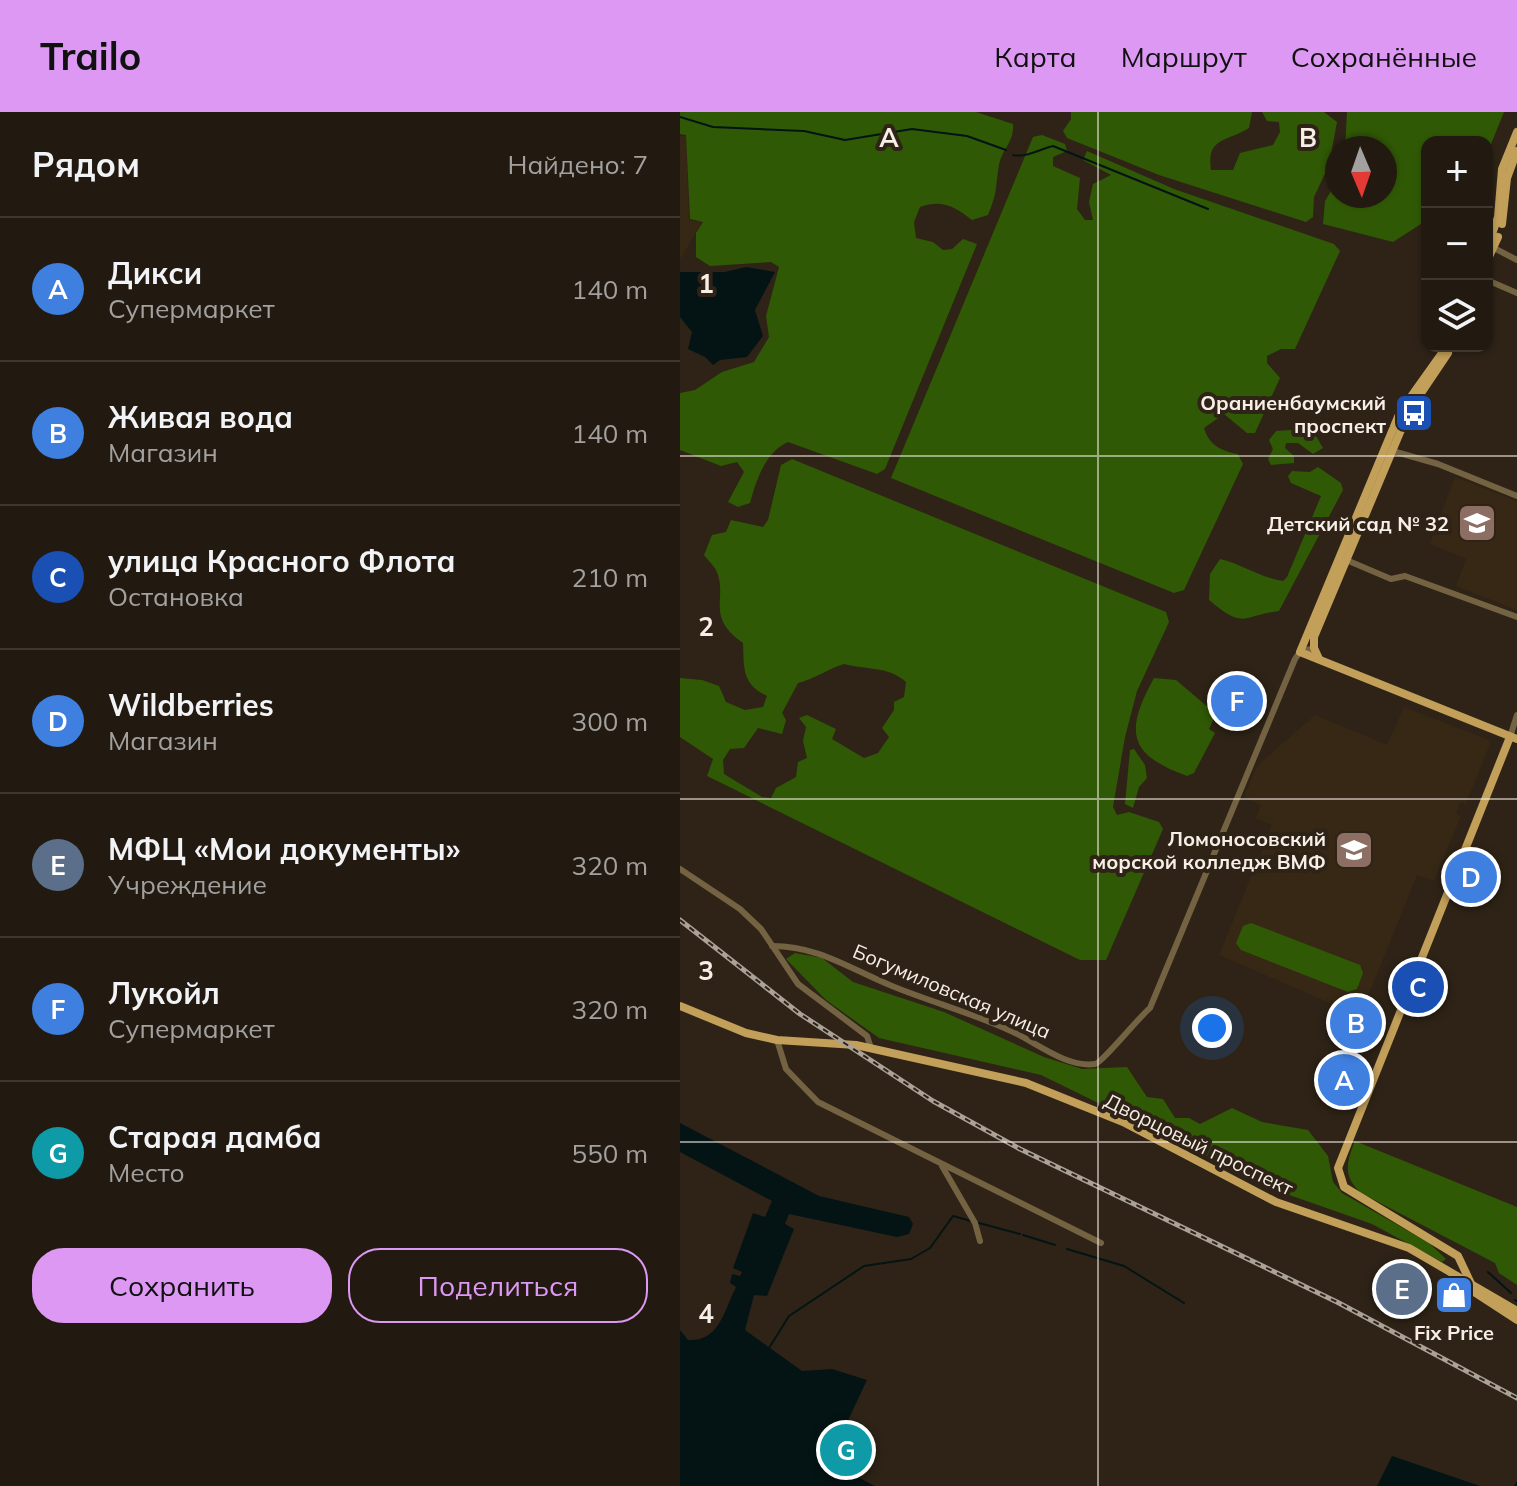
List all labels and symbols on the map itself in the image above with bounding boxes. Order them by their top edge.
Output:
text: A [879,121,899,154]
text: B [1299,121,1317,154]
north arrow [1325,136,1397,208]
text: 1 [698,267,714,300]
place label: Ораниенбаумский проспект [1200,390,1386,438]
bus stop icon: Ораниенбаумский проспект [1393,392,1435,434]
school or university icon: Детский сад № 32 [1456,502,1498,544]
place label: Детский сад № 32 [1267,511,1449,536]
text: 2 [698,610,714,643]
pin: F [1211,671,1263,731]
place label: Ломоносовский морской колледж ВМФ [1092,826,1326,874]
school or university icon: Ломоносовский морской колледж ВМФ [1333,829,1375,871]
pin: D [1445,847,1497,907]
street label: Богумиловская улица [849,938,1055,1044]
text: 3 [698,954,714,987]
pin: C [1392,957,1444,1017]
pin: B [1330,993,1382,1053]
your location [1192,1008,1232,1048]
pin: A [1318,1050,1370,1110]
street label: Дворцовый проспект [1101,1087,1298,1201]
pin: E [1376,1259,1428,1319]
shop icon: Fix Price [1433,1274,1475,1316]
text: 4 [698,1297,714,1330]
place label: Fix Price [1414,1320,1494,1345]
pin: G [820,1420,872,1480]

